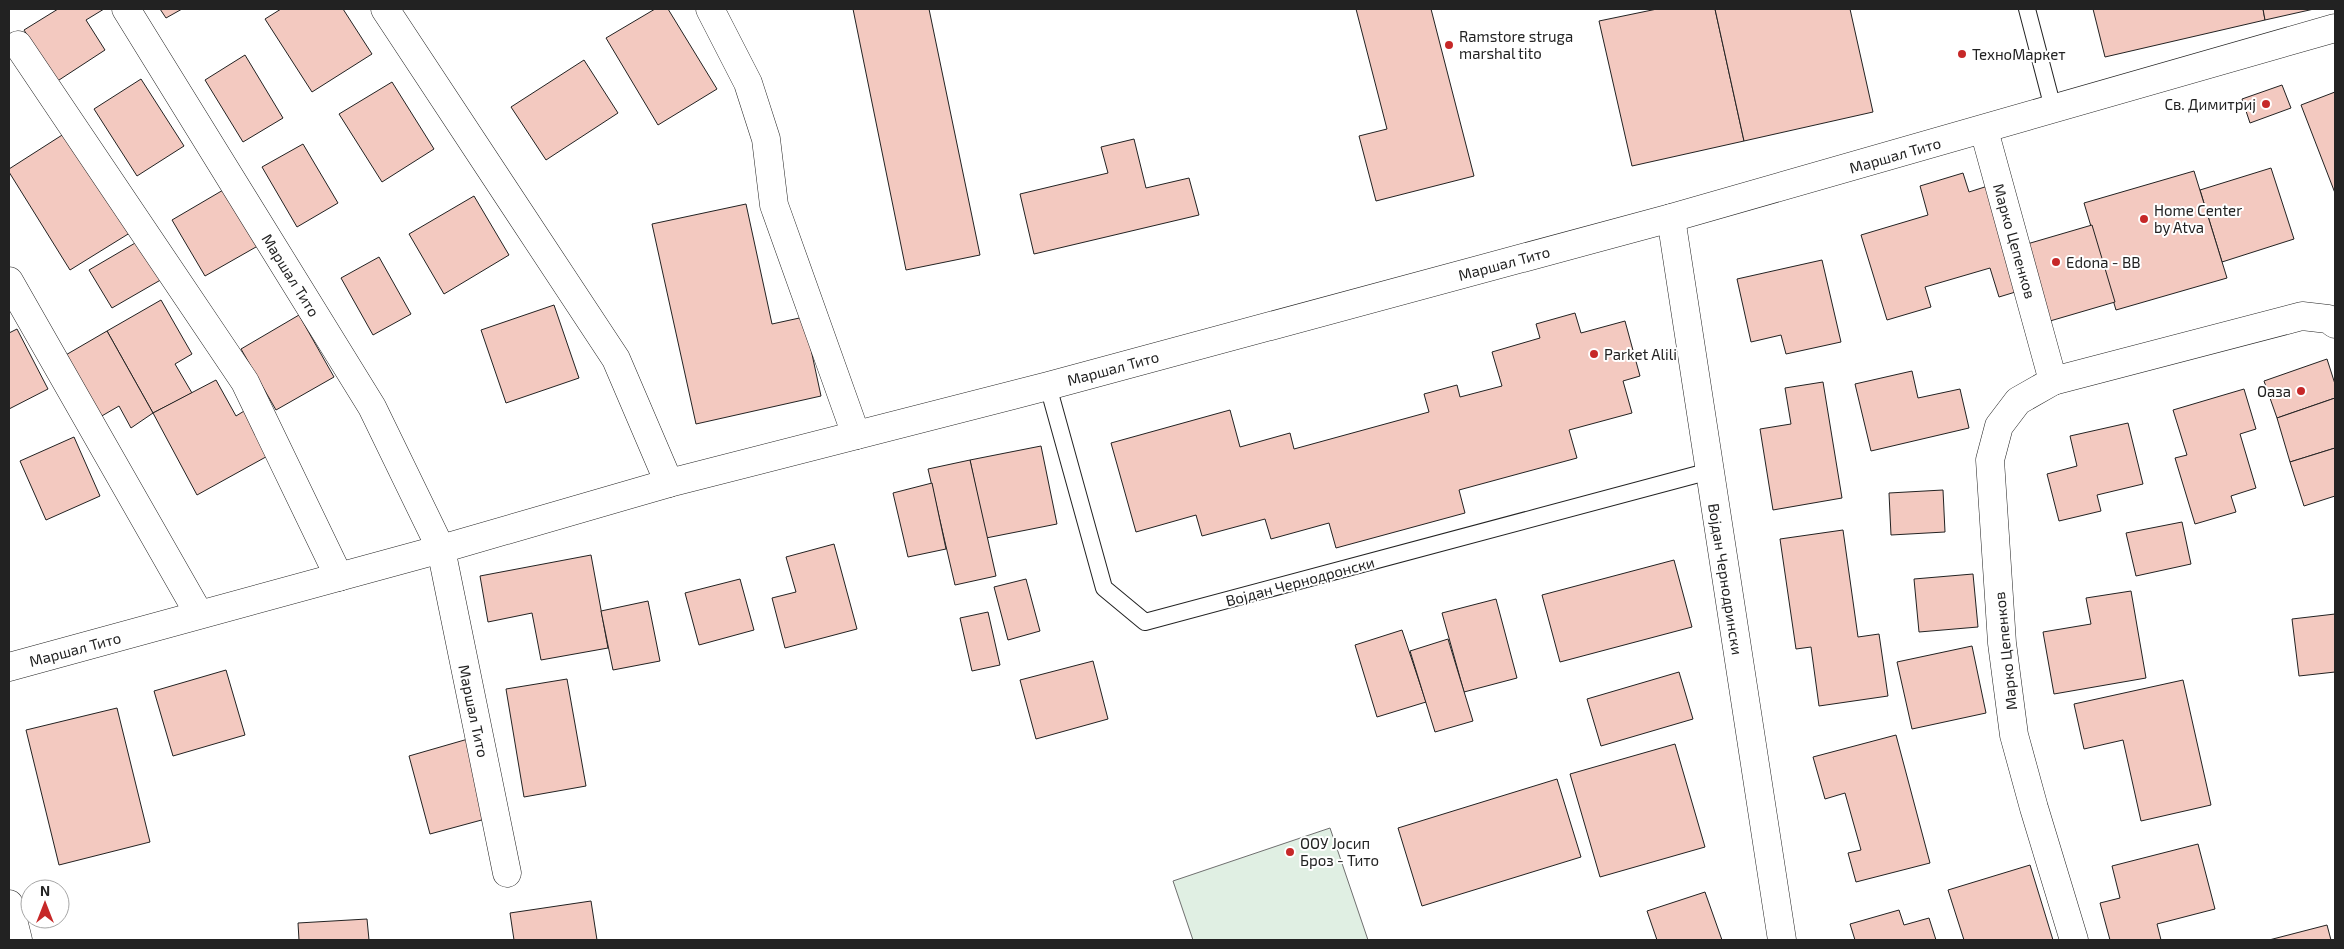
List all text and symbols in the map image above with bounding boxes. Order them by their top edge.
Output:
place label: Ramstore struga marshal tito [1459,27,1573,62]
marker: Ramstore struga marshal tito [1443,39,1455,51]
place label: ТехноМаркет [1972,45,2066,63]
marker: ТехноМаркет [1956,48,1968,60]
place label: Св. Димитриј [2164,95,2256,114]
marker: Св. Димитриј [2260,98,2272,110]
street label: Маршал Тито [1847,133,1943,177]
street label: Марко Цепенков [1990,181,2040,301]
place label: Home Center by Atva [2154,201,2242,236]
marker: Home Center by Atva [2138,213,2150,225]
street label: Маршал Тито [258,230,324,320]
street label: Маршал Тито [1456,242,1552,284]
place label: Edona - BB [2066,253,2141,271]
marker: Edona - BB [2050,256,2062,268]
place label: Parket Alili [1604,345,1677,363]
street label: Маршал Тито [1065,347,1161,389]
marker: Parket Alili [1588,348,1600,360]
place label: Оаза [2257,382,2291,400]
marker: Оаза [2295,385,2307,397]
street label: Војдан Чернодрински [1704,502,1747,656]
street label: Војдан Чернодронски [1224,552,1377,610]
street label: Марко Цепенков [1990,591,2020,711]
street label: Маршал Тито [27,628,123,670]
street label: Маршал Тито [455,663,493,759]
place label: ООУ Јосип Броз - Тито [1300,834,1379,869]
marker: ООУ Јосип Броз - Тито [1284,846,1296,858]
north arrow [20,879,70,929]
text: N [40,882,50,899]

